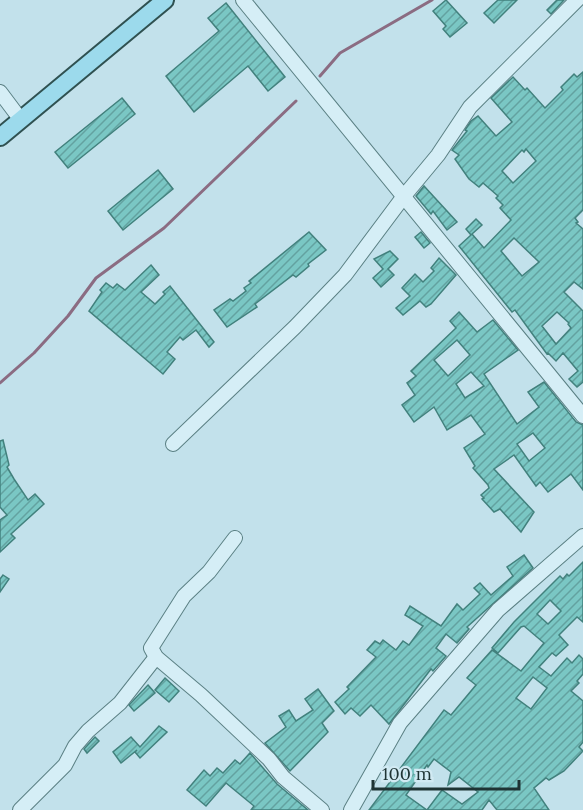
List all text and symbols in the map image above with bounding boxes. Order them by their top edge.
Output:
scale bar [373,753,518,791]
text: 100 m [382,762,432,785]

